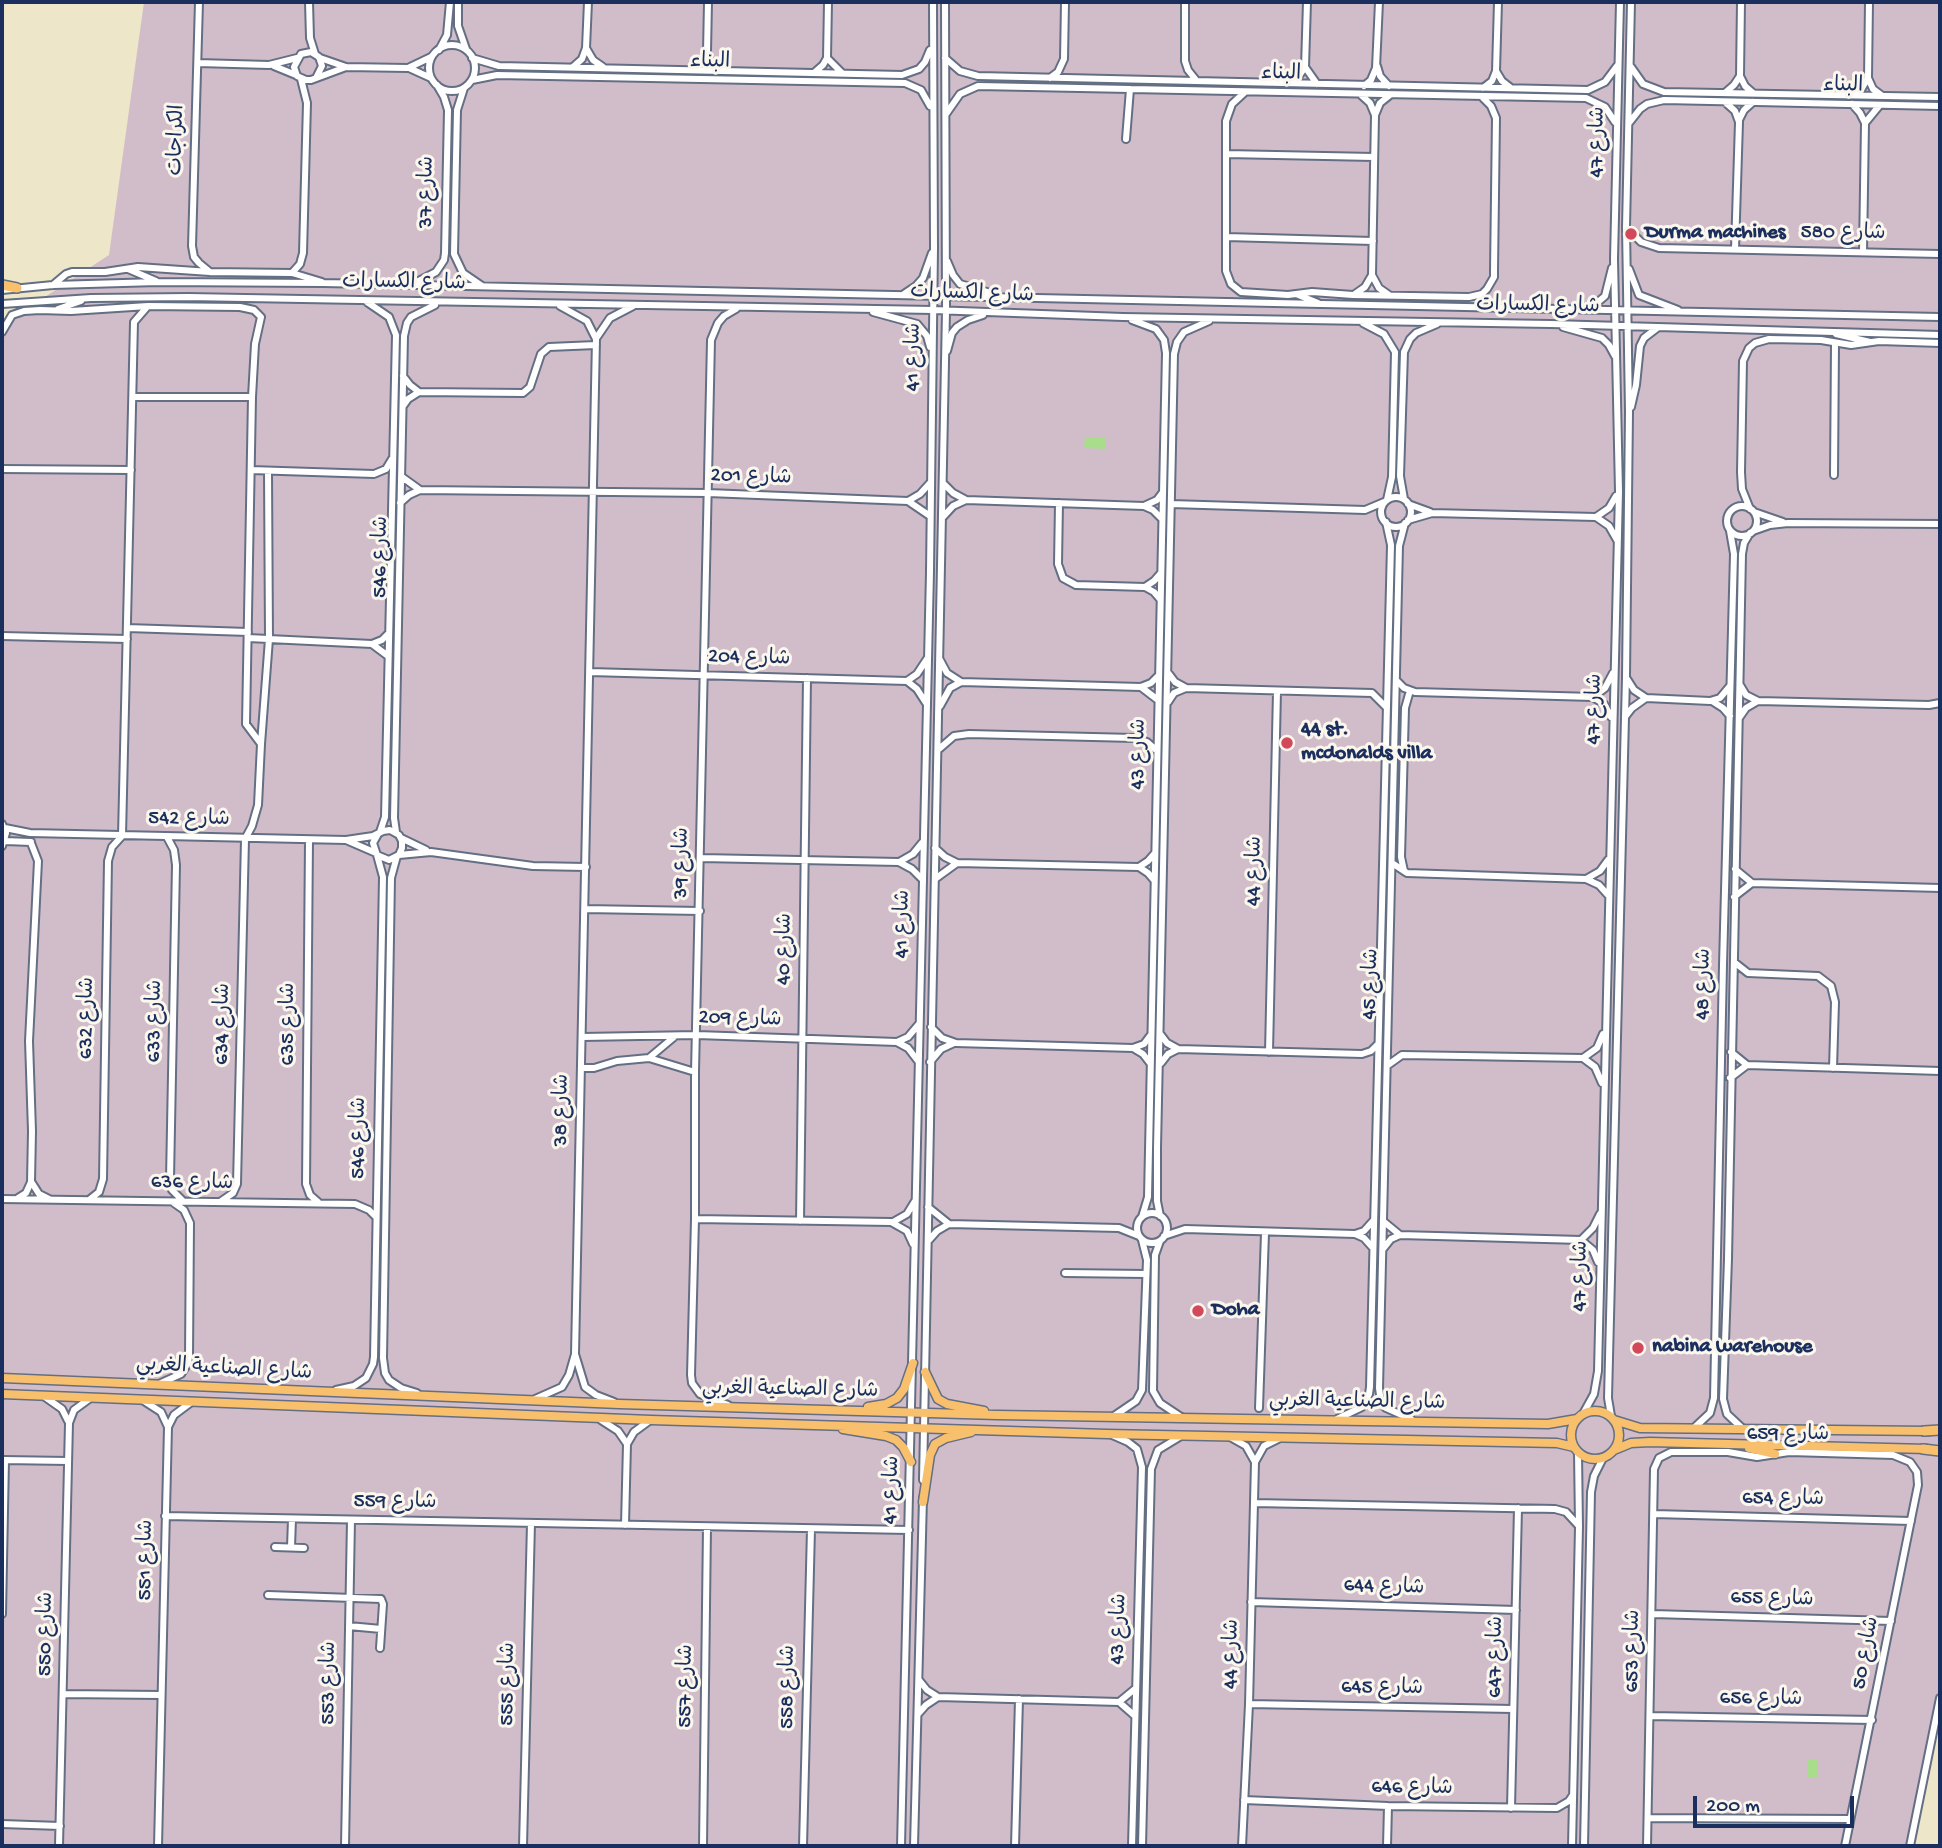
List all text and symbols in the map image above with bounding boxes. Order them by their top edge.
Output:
street label: البناء [689,50,731,76]
street label: البناء [1260,62,1302,88]
street label: البناء [1822,74,1864,100]
street label: الكراجات [164,104,192,176]
street label: شارع 47 [1586,106,1612,178]
street label: شارع 37 [415,156,441,228]
place label: Durma machines [1645,221,1786,247]
street label: شارع 580 [1800,221,1886,247]
marker: Durma machines [1623,226,1639,242]
street label: شارع الكسارات [342,270,466,298]
street label: شارع الكسارات [910,280,1034,310]
street label: شارع الكسارات [1476,293,1600,321]
street label: شارع 41 [902,322,928,392]
street label: شارع 201 [710,464,792,492]
street label: شارع 546 [369,516,395,598]
street label: شارع 204 [707,645,791,673]
street label: شارع 47 [1583,673,1609,745]
street label: شارع 43 [1127,718,1153,790]
place label: 44 st. mcdonalds villa [1301,718,1432,768]
marker: 44 st. mcdonalds villa [1279,735,1295,751]
street label: شارع 542 [148,807,230,833]
street label: شارع 39 [670,827,696,899]
street label: شارع 44 [1243,836,1269,906]
street label: شارع 41 [891,889,917,959]
street label: شارع 40 [773,913,799,985]
street label: شارع 45 [1358,948,1386,1020]
street label: شارع 48 [1692,948,1718,1020]
street label: شارع 632 [75,977,101,1059]
street label: شارع 633 [143,979,169,1063]
street label: شارع 635 [277,982,303,1066]
street label: شارع 634 [211,983,237,1065]
street label: شارع 209 [698,1006,782,1034]
street label: شارع 38 [550,1073,576,1147]
street label: شارع 546 [347,1097,373,1179]
street label: شارع 636 [150,1171,234,1197]
street label: شارع 47 [1569,1240,1595,1312]
place label: Doha [1212,1298,1260,1324]
marker: Doha [1190,1303,1206,1319]
place label: nabina warehouse [1652,1335,1813,1361]
marker: nabina warehouse [1630,1340,1646,1356]
street label: شارع الصناعية الغربي [135,1353,313,1387]
street label: شارع الصناعية الغربي [702,1377,878,1405]
street label: شارع الصناعية الغربي [1269,1389,1445,1417]
street label: شارع 659 [1747,1423,1829,1449]
street label: شارع 41 [879,1455,907,1525]
street label: شارع 654 [1742,1487,1824,1513]
street label: شارع 559 [353,1490,437,1516]
street label: شارع 551 [134,1519,160,1601]
street label: شارع 644 [1343,1574,1425,1602]
street label: شارع 655 [1730,1586,1814,1614]
street label: شارع 550 [34,1592,60,1676]
street label: شارع 43 [1106,1593,1134,1665]
street label: شارع 653 [1621,1609,1647,1693]
street label: شارع 50 [1848,1615,1886,1691]
street label: شارع 647 [1484,1616,1510,1698]
street label: شارع 44 [1220,1619,1246,1689]
street label: شارع 553 [317,1641,343,1725]
street label: شارع 555 [496,1642,522,1726]
street label: شارع 557 [674,1644,700,1728]
street label: شارع 558 [776,1645,802,1729]
street label: شارع 645 [1341,1676,1423,1702]
street label: شارع 656 [1719,1687,1803,1713]
street label: شارع 646 [1371,1776,1453,1802]
scale bar [1697,1782,1858,1826]
text: 200 m [1706,1795,1760,1820]

